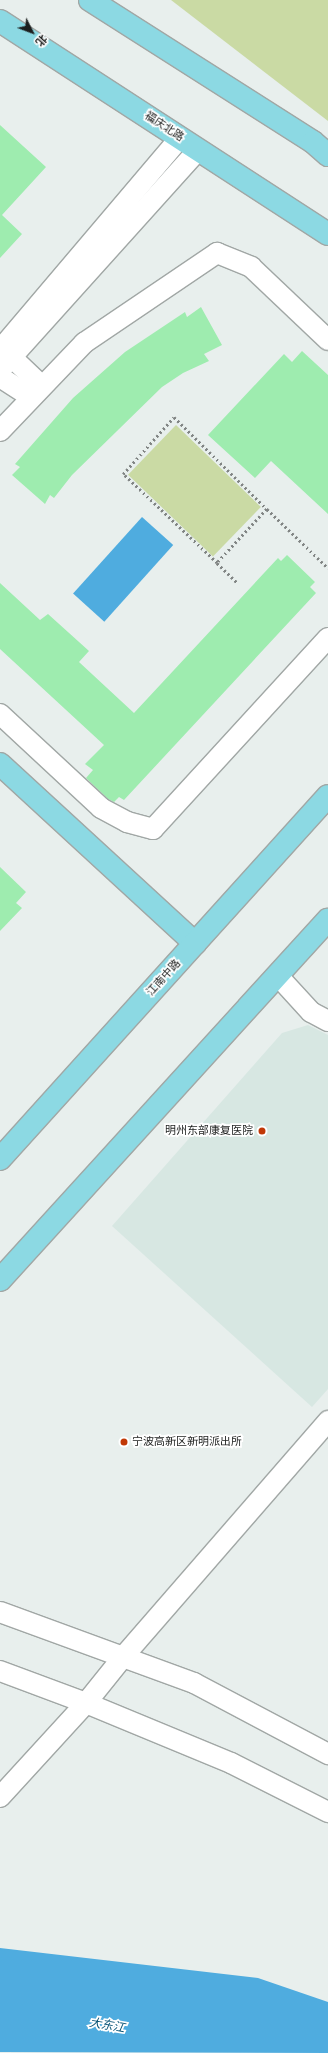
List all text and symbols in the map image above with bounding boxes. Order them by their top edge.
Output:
north arrow [12,12,52,52]
text: 北 [32,31,51,49]
street label: 福庆北路 [142,109,186,145]
street label: 江南中路 [144,957,184,999]
place label: 明州东部康复医院 [165,1124,253,1138]
marker: 明州东部康复医院 [256,1125,268,1137]
place label: 宁波高新区新明派出所 [132,1435,242,1449]
marker: 宁波高新区新明派出所 [119,1437,129,1447]
water label: 大东江 [88,2016,126,2036]

